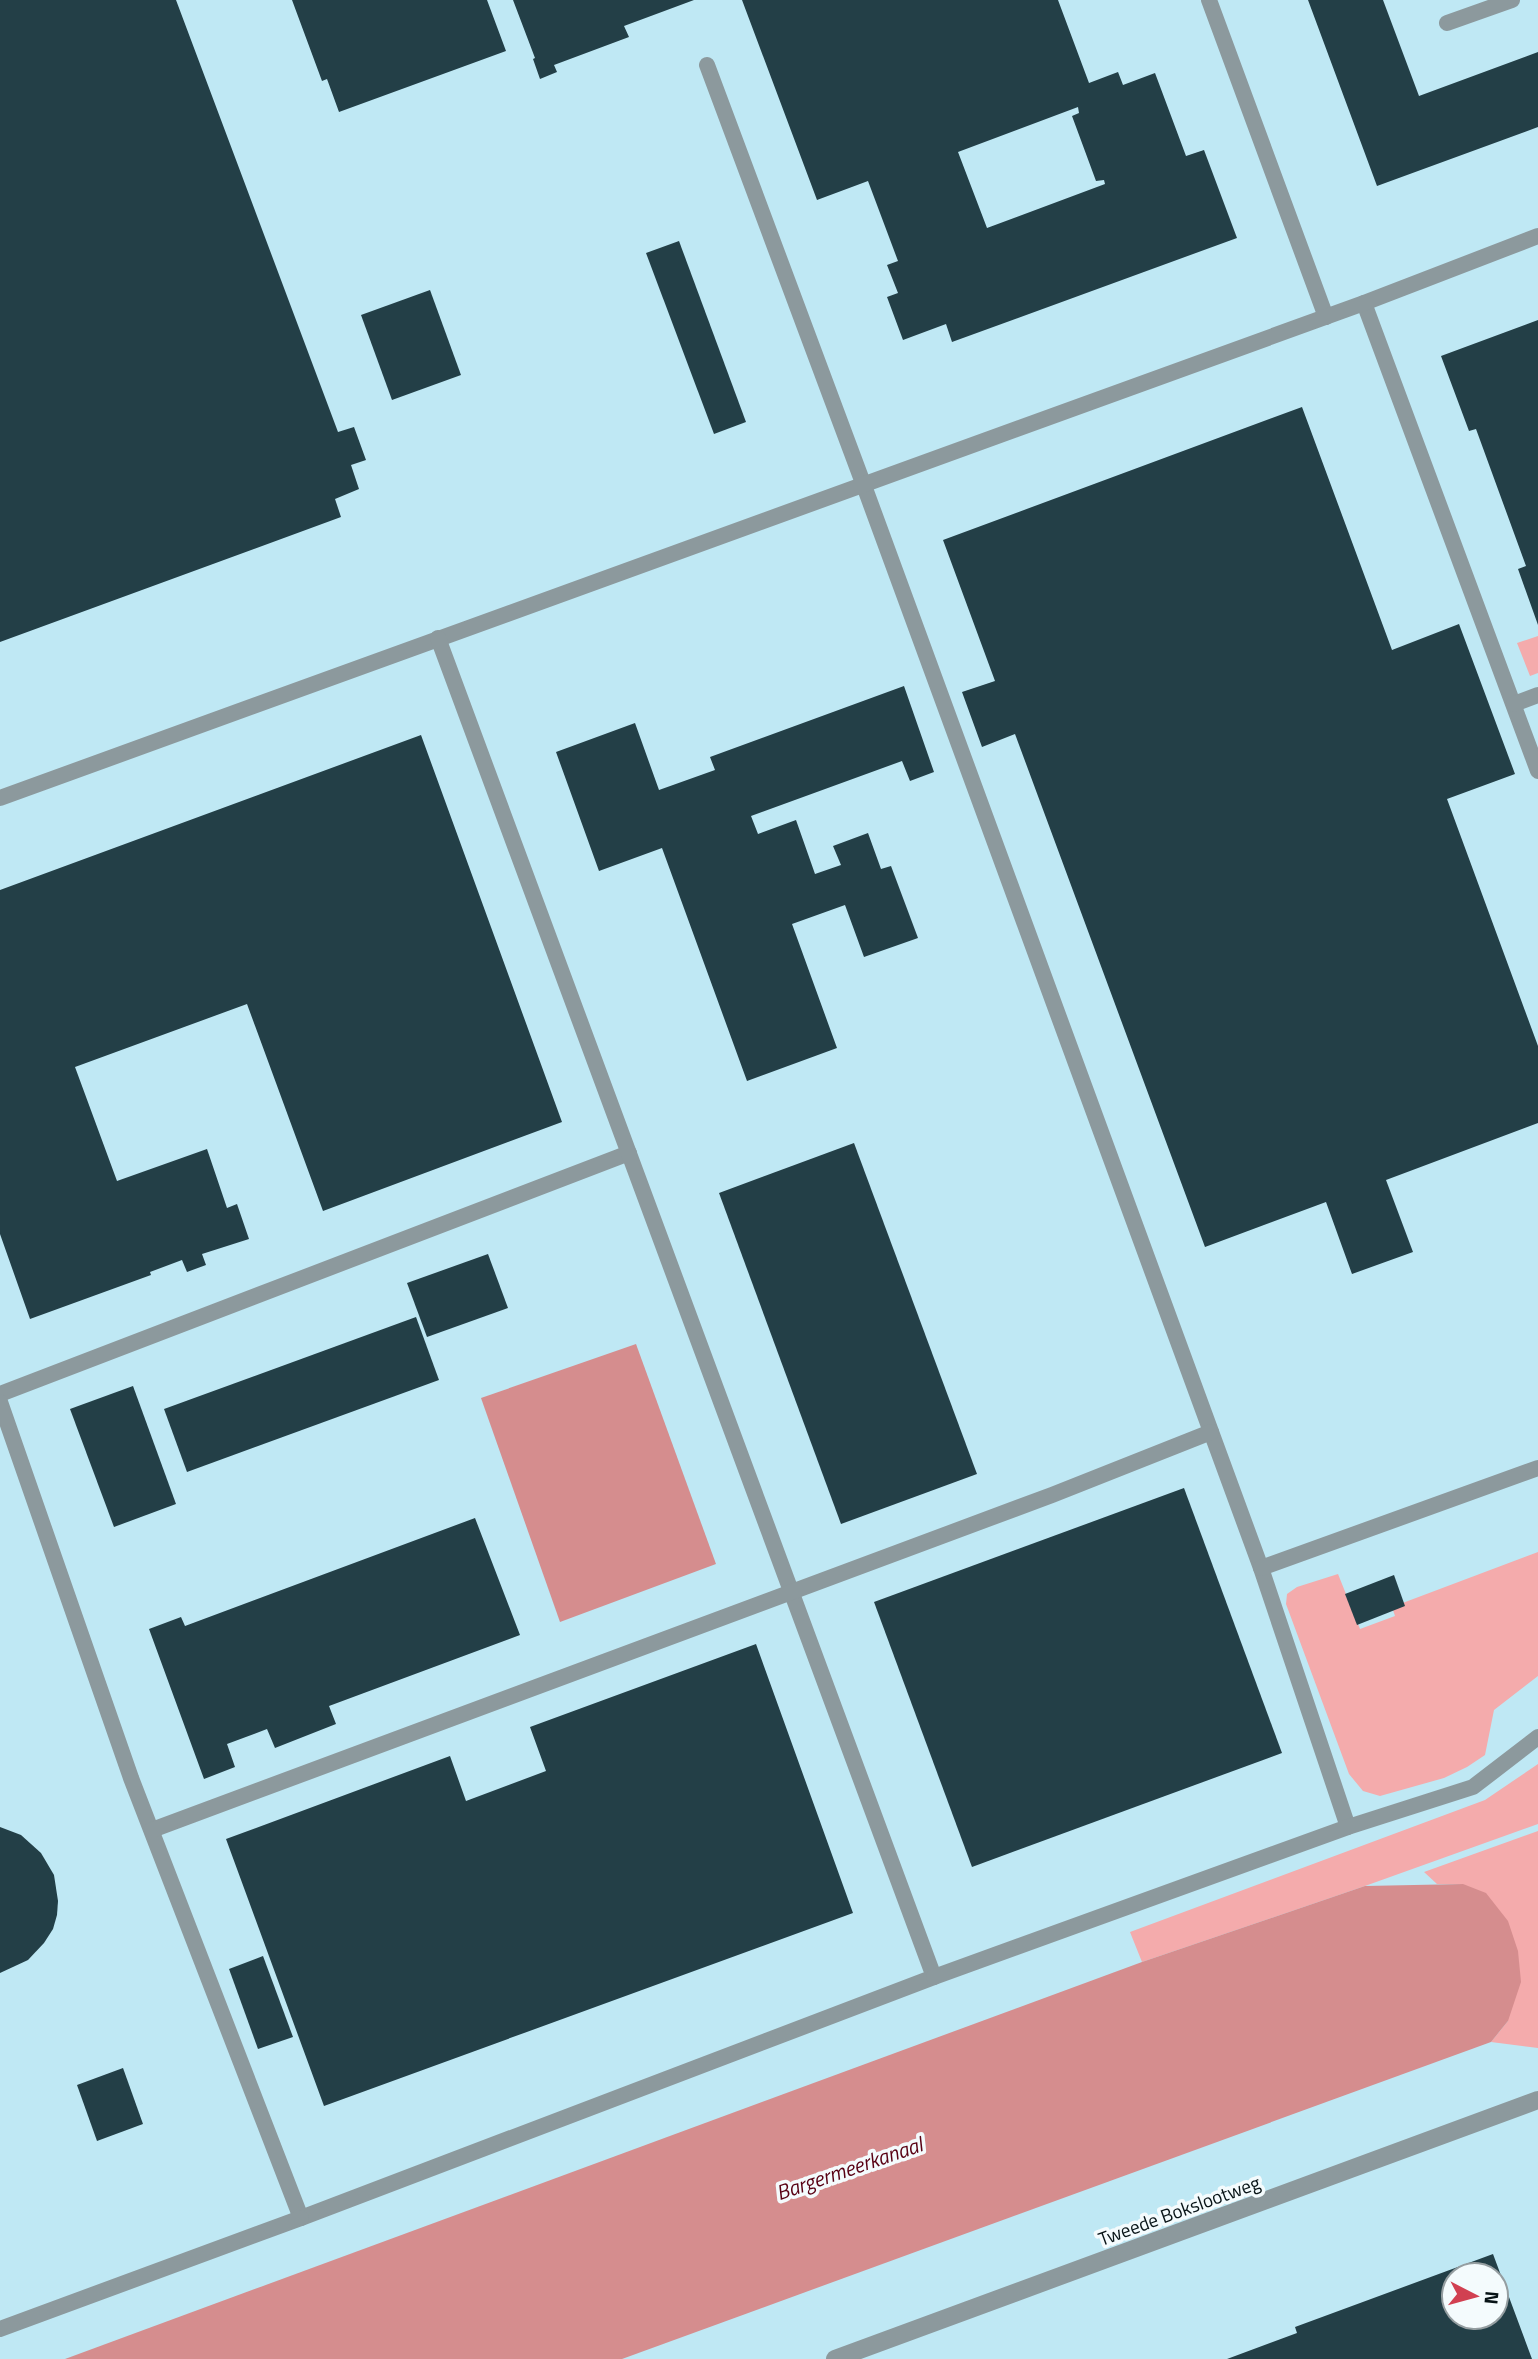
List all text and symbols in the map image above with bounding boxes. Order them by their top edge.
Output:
water label: Bargermeerkanaal [771,2127,929,2208]
street label: Tweede Bokslootweg [1094,2167,1264,2253]
north arrow [1440,2261,1510,2331]
text: N [1477,2290,1508,2306]

